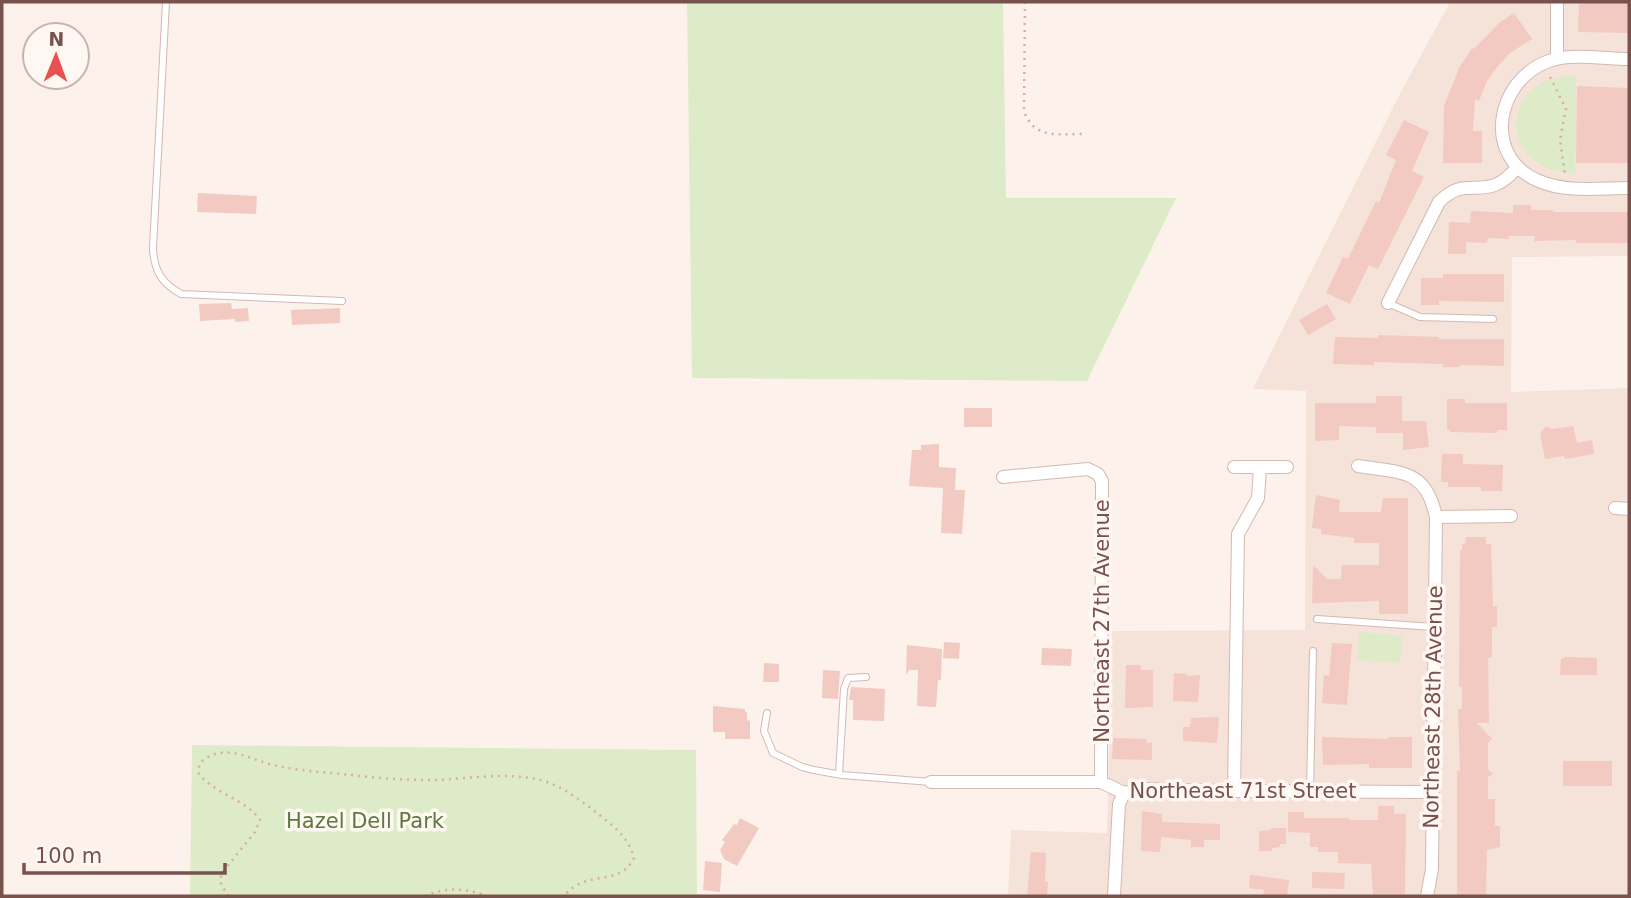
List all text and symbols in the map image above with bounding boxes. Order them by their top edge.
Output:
north arrow [21,21,91,91]
text: N [48,28,64,50]
street label: Northeast 27th Avenue [1090,499,1114,743]
street label: Northeast 28th Avenue [1419,585,1447,829]
street label: Northeast 71st Street [1130,779,1356,803]
park label: Hazel Dell Park [286,809,445,833]
scale bar [24,832,226,876]
text: 100 m [35,844,102,868]

